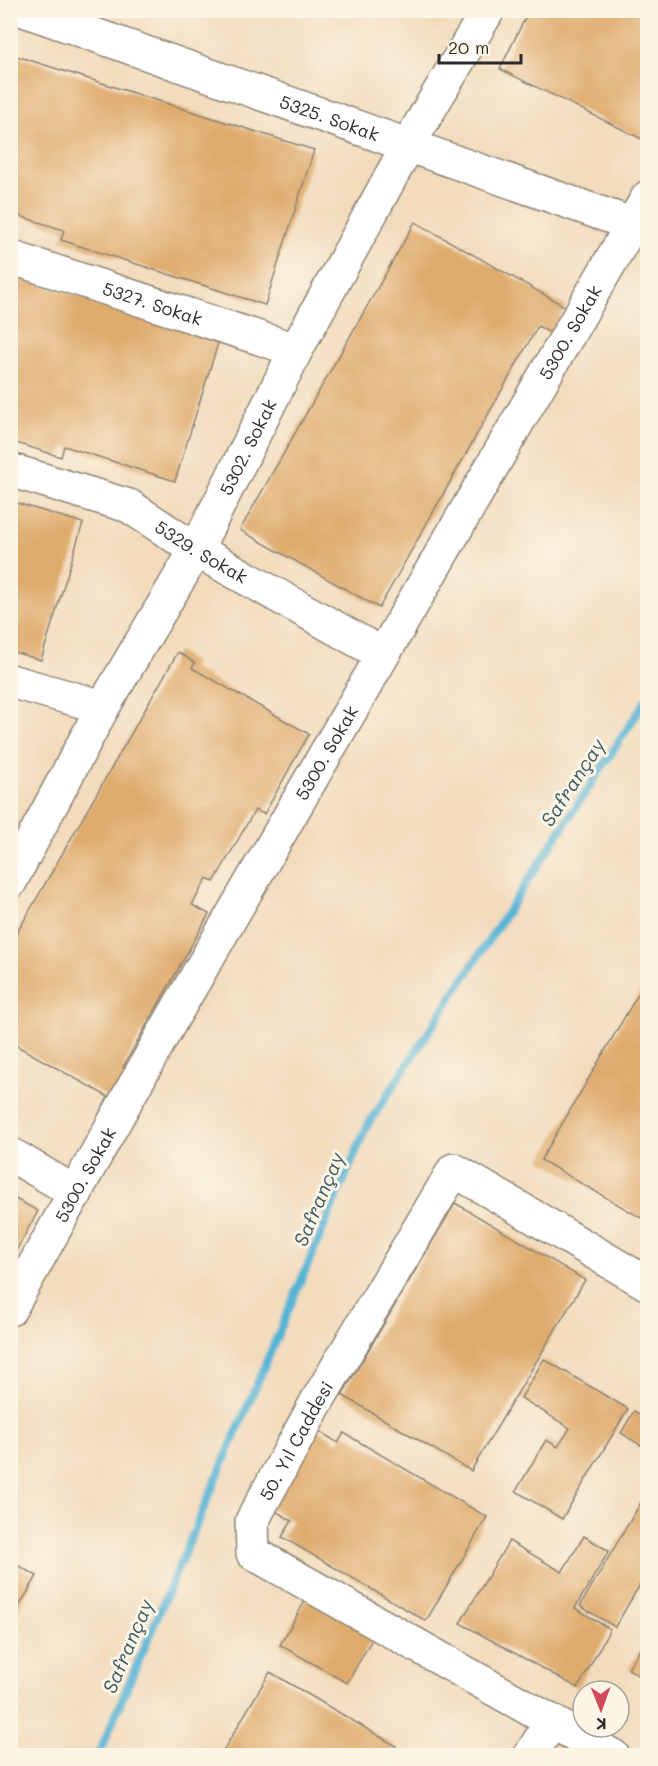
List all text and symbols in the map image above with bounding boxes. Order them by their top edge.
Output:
scale bar [439,27,522,65]
text: 20 m [448,35,489,59]
street label: 5325. Sokak [277,89,383,146]
street label: 5327. Sokak [100,276,206,331]
street label: 5300. Sokak [533,280,607,384]
street label: 5302. Sokak [213,395,282,499]
street label: 5329. Sokak [151,514,252,589]
street label: 5300. Sokak [289,701,363,804]
water label: Safrançay [534,733,610,831]
street label: 5300. Sokak [49,1123,121,1226]
water label: Safrançay [287,1148,350,1250]
street label: 50. Yıl Caddesi [254,1376,338,1504]
water label: Safrançay [96,1595,159,1697]
north arrow [571,1679,631,1739]
text: K [596,1714,607,1735]

